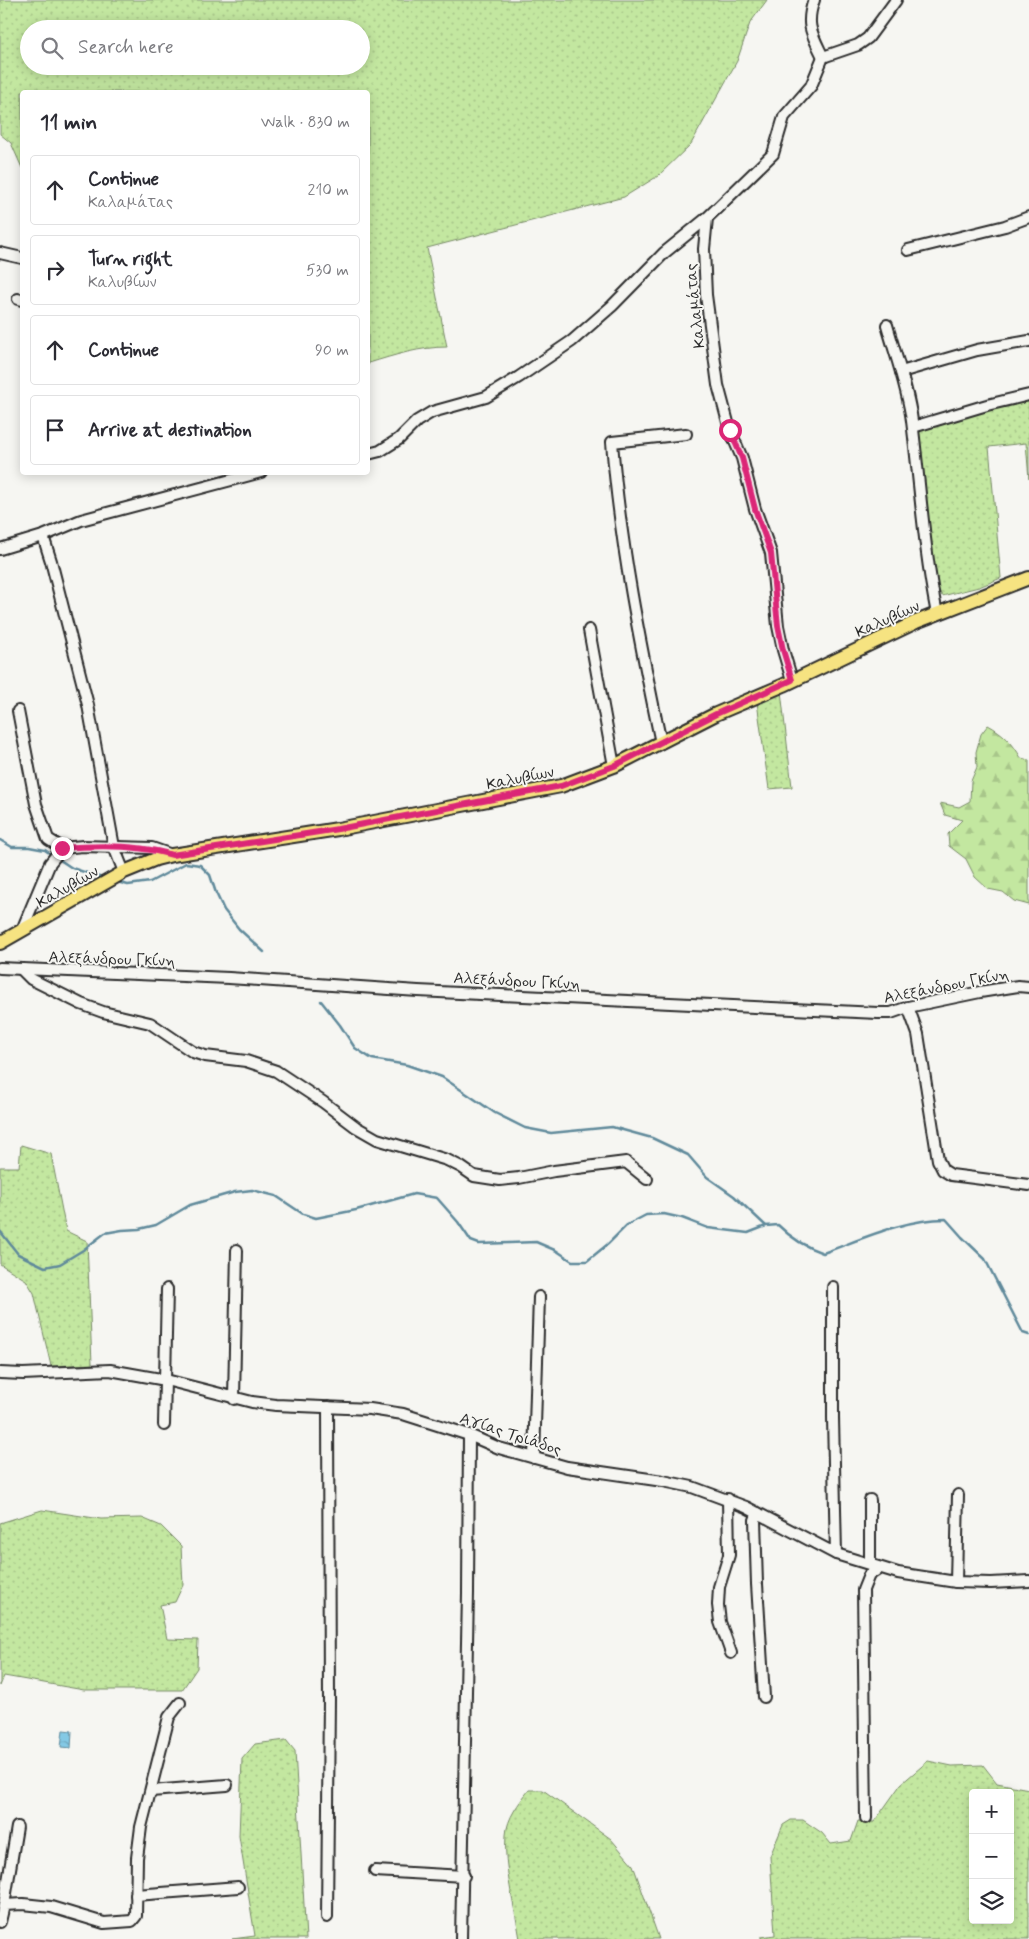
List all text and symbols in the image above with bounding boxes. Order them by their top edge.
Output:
search box [20,20,370,75]
icon: search [38,34,66,62]
text: Search here [78,35,174,60]
text: 11 min [40,109,97,137]
text: Walk · 830 m [261,112,350,133]
text: Continue [88,167,159,192]
icon: ahead [41,176,69,204]
text: 210 m [308,180,349,201]
text: Καλαμάτας [88,192,173,213]
text: Turn right [88,247,172,272]
icon: right [41,256,69,284]
text: 530 m [306,260,349,281]
street label: Καλαμάτας [681,262,710,349]
text: Καλυβίων [88,272,157,293]
icon: ahead [41,336,69,364]
text: Continue [88,338,159,363]
text: 90 m [315,340,349,361]
icon: arrive [41,416,69,444]
text: Arrive at destination [88,418,252,443]
route start [719,419,742,442]
street label: Καλυβίων [852,596,923,643]
street label: Καλυβίων [485,762,556,795]
route end [51,837,74,860]
street label: Καλυβίων [33,861,103,914]
street label: Αλεξάνδρου Γκίνη [48,947,176,972]
street label: Αλεξάνδρου Γκίνη [882,964,1011,1009]
street label: Αλεξάνδρου Γκίνη [453,968,581,995]
street label: Αγίας Τριάδος [457,1408,564,1461]
map controls [969,1789,1014,1924]
button: + [969,1789,1014,1834]
button: − [969,1834,1014,1879]
button: layers [969,1879,1014,1924]

